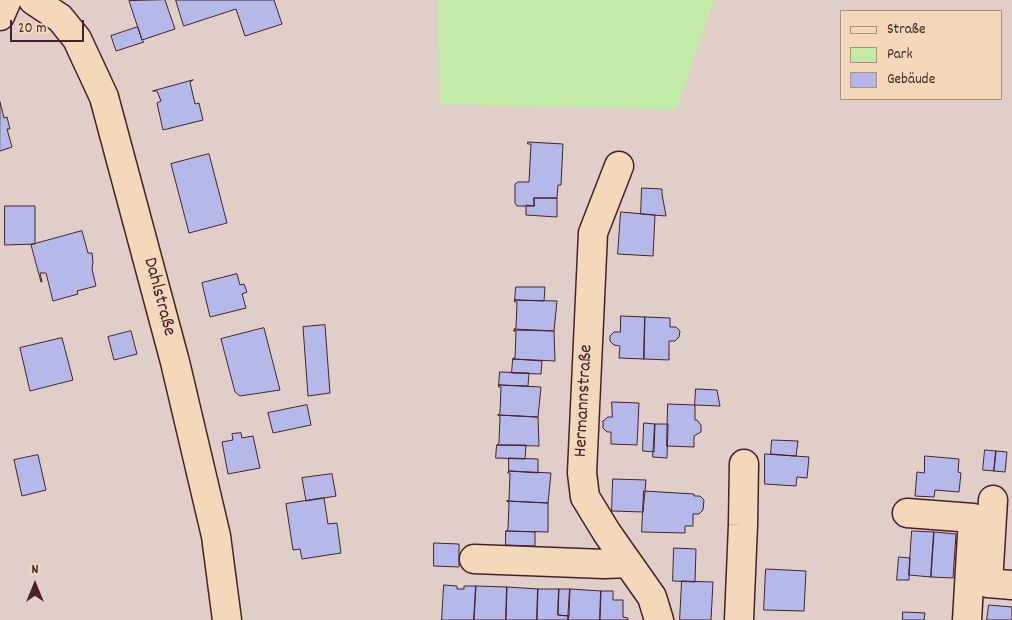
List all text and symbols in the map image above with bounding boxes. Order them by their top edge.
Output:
scale bar [12,10,86,42]
legend [840,10,1002,100]
text: 20 m [18,18,46,40]
text: Straße [887,19,925,41]
text: Park [887,44,913,66]
text: Gebäude [887,69,935,91]
street label: Dahlstraße [137,255,179,339]
street label: Hermannstraße [571,344,599,458]
north arrow [10,560,60,610]
text: N [32,560,38,580]

